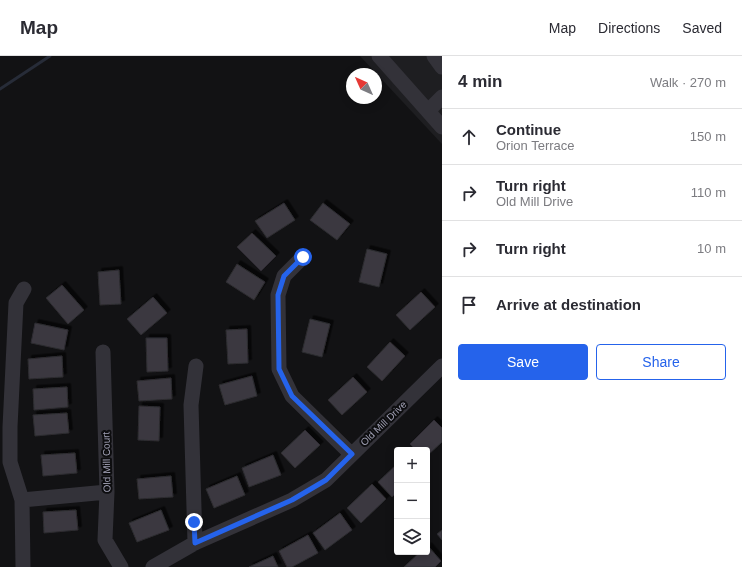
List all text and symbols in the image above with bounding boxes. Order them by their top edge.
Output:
text: Map [20,17,58,38]
text: Map [549,20,576,36]
text: Directions [598,20,660,36]
text: Saved [682,20,722,36]
north arrow [346,68,382,104]
text: 4 min [458,72,502,91]
text: Walk · 270 m [650,75,726,90]
text: Continue [496,121,561,138]
icon: ahead [458,126,480,148]
text: 150 m [690,129,726,144]
text: Orion Terrace [496,138,575,153]
text: Turn right [496,177,566,194]
icon: right [458,182,480,204]
text: 110 m [691,185,726,200]
text: Old Mill Drive [496,194,573,209]
icon: right [458,238,480,260]
text: Turn right [496,240,566,257]
text: 10 m [697,241,726,256]
route start [294,248,312,266]
icon: arrive [458,294,480,316]
text: Arrive at destination [496,296,641,313]
button: Save [458,344,588,380]
button: Share [596,344,726,380]
street label: Old Mill Drive [358,398,409,448]
street label: Old Mill Court [100,431,113,492]
map controls [394,447,430,555]
button: + [394,447,430,483]
button: − [394,483,430,519]
route end [185,513,203,531]
button: layers [394,519,430,555]

